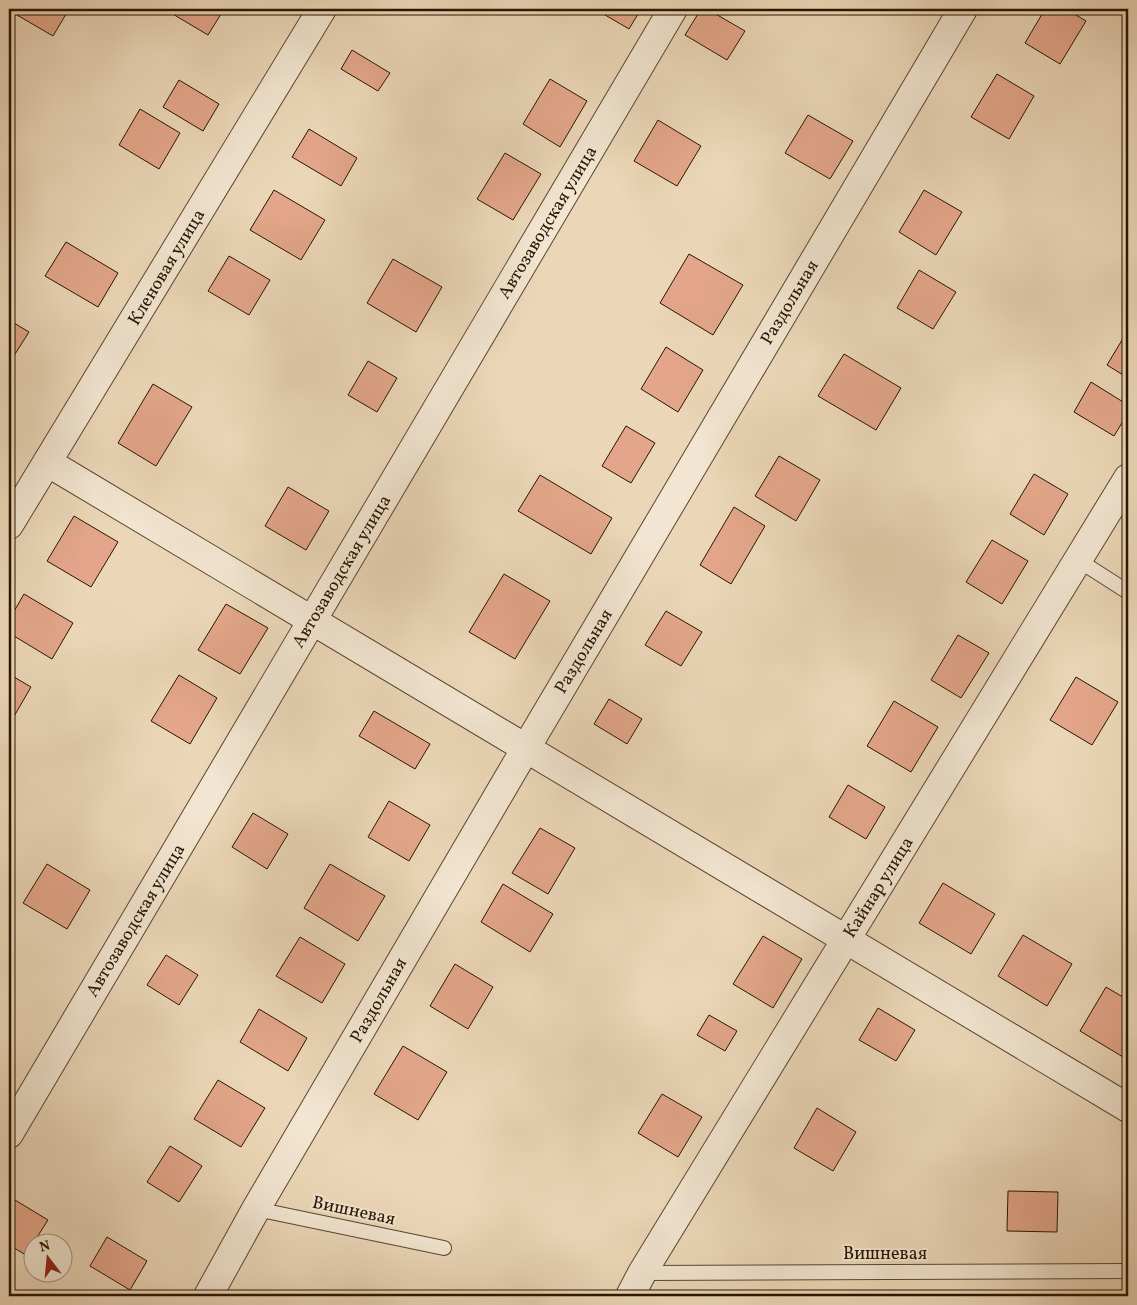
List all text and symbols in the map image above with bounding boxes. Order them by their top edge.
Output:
street label: Автозаводская улица [493,141,604,304]
street label: Кленовая улица [123,205,212,331]
street label: Раздольная [755,256,825,350]
street label: Автозаводская улица [287,490,398,653]
street label: Раздольная [549,605,619,699]
street label: Кайнар улица [838,832,920,943]
street label: Автозаводская улица [81,839,192,1002]
street label: Раздольная [345,953,414,1048]
street label: Вишневая [310,1190,397,1232]
north arrow [22,1232,72,1282]
text: N [37,1236,52,1257]
street label: Вишневая [843,1242,927,1267]

